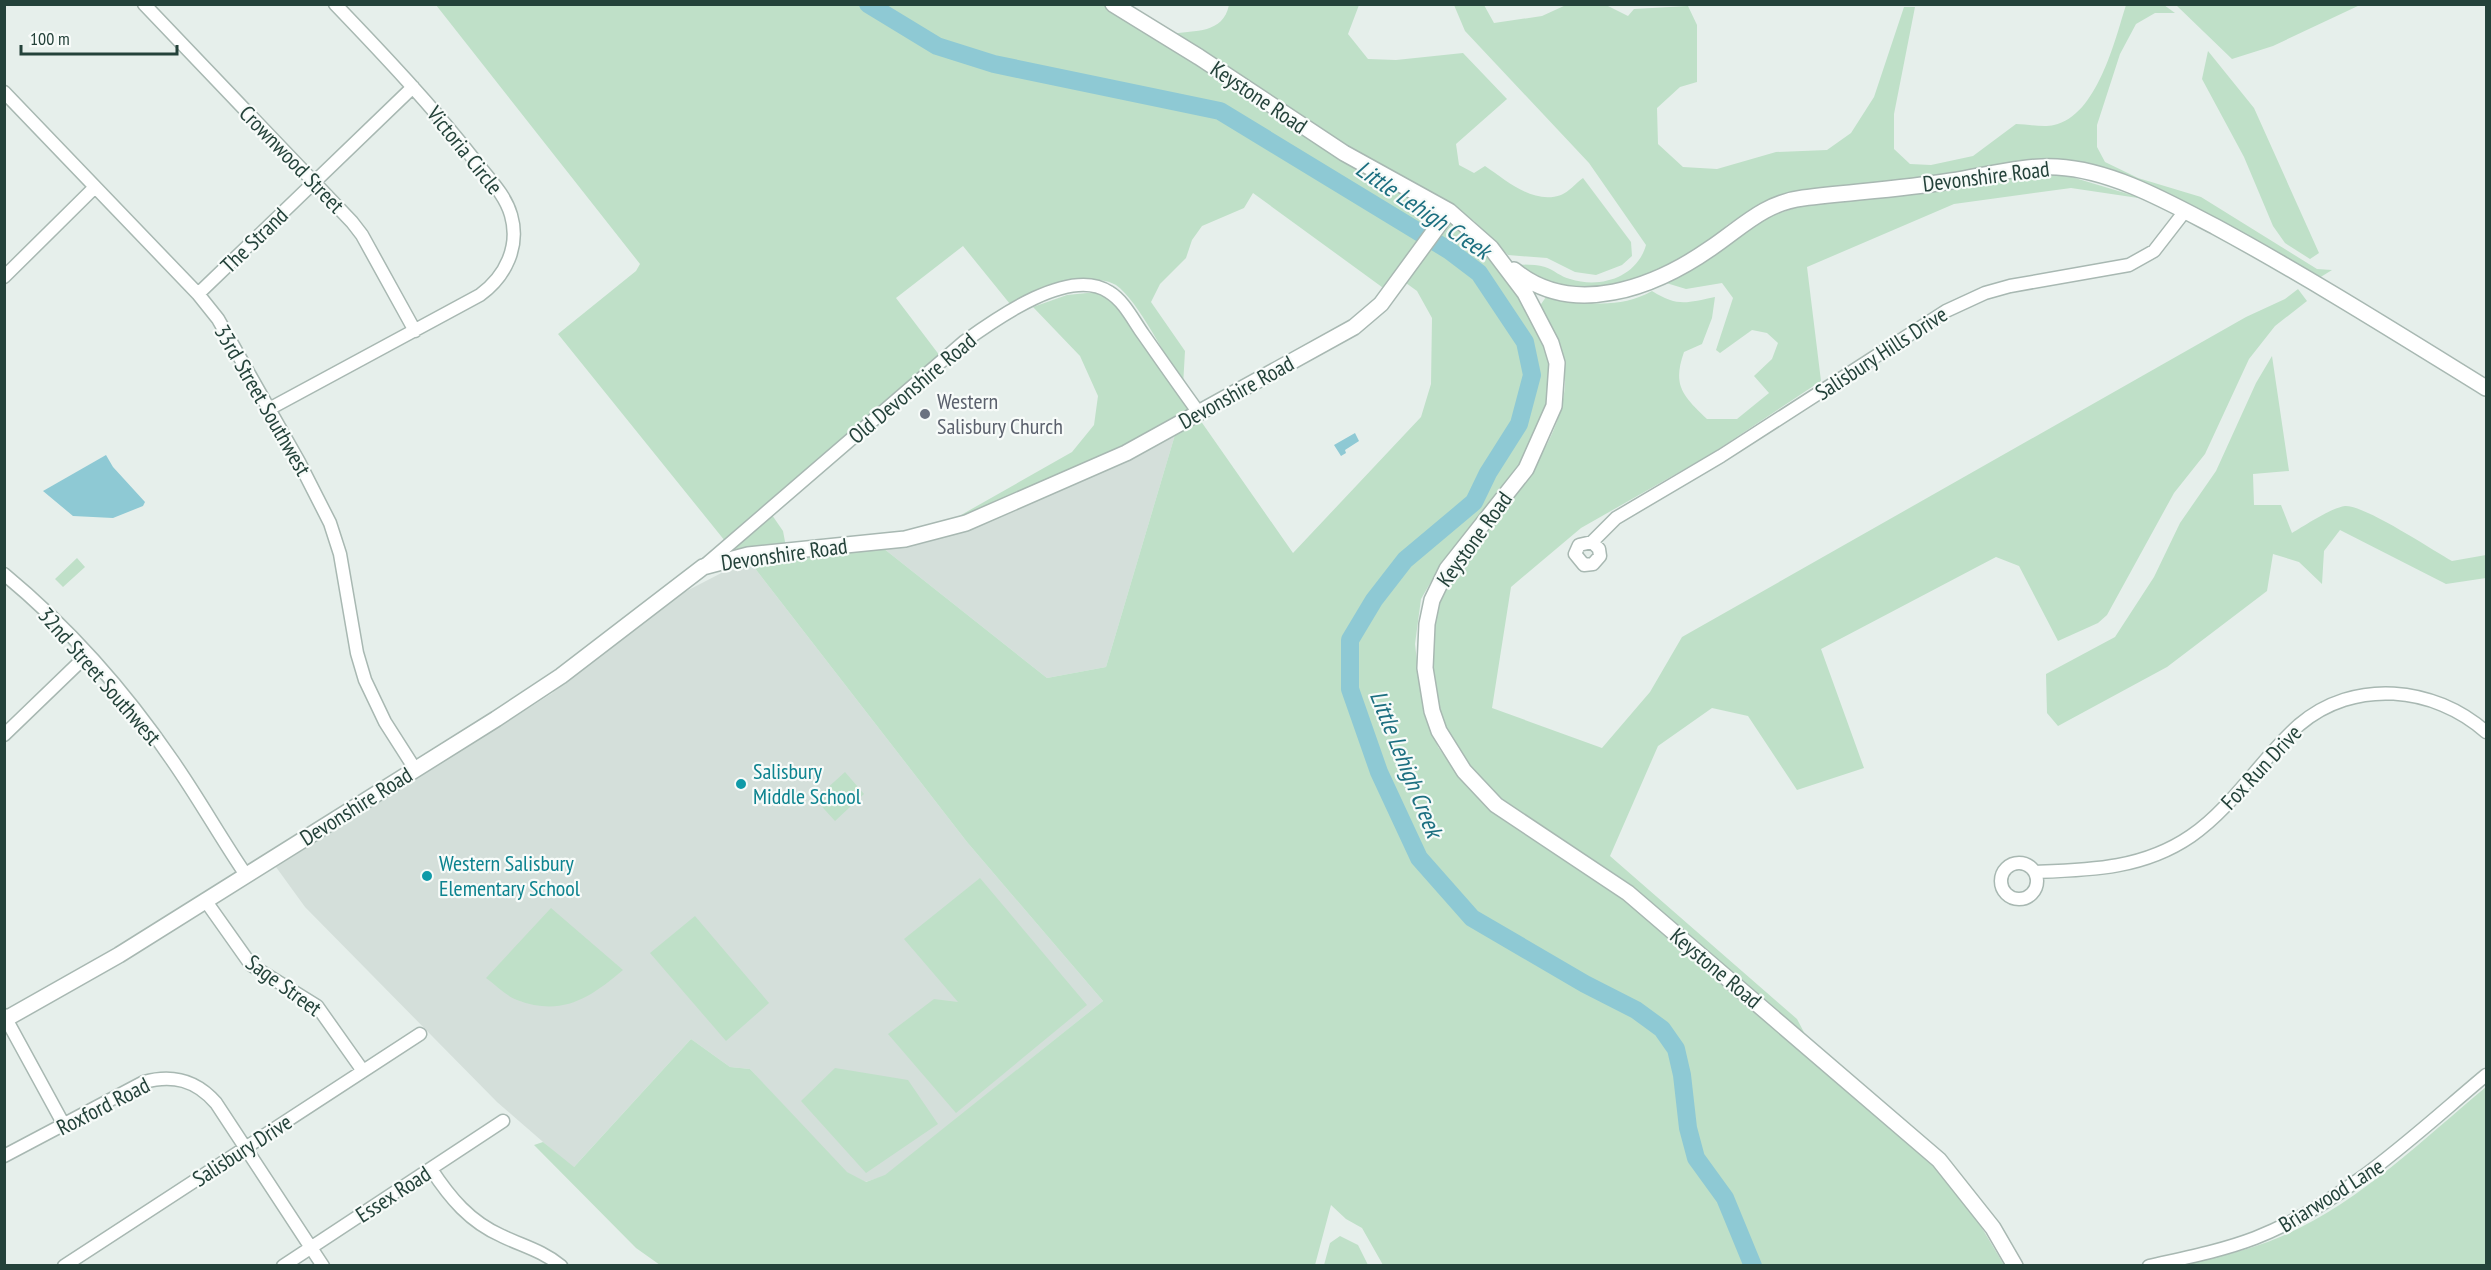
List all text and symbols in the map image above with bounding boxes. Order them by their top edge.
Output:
scale bar [21,18,177,56]
text: 100 m [30,27,70,50]
street label: Keystone Road [1205,54,1313,140]
street label: Crownwood Street [234,99,350,219]
street label: Victoria Circle [420,99,509,200]
water label: Little Lehigh Creek [1350,153,1499,267]
street label: Devonshire Road [1921,154,2051,198]
street label: The Strand [215,201,293,279]
street label: Salisbury Hills Drive [1810,300,1952,406]
street label: 33rd Street Southwest [208,319,318,481]
street label: Old Devonshire Road [842,326,982,450]
street label: Devonshire Road [1174,349,1298,435]
place label: Western Salisbury Church [937,387,1063,440]
marker: Western Salisbury Church [918,407,932,421]
street label: Keystone Road [1430,486,1518,592]
street label: Devonshire Road [719,531,849,577]
street label: 32nd Street Southwest [33,601,167,751]
water label: Little Lehigh Creek [1363,686,1451,844]
street label: Fox Run Drive [2215,719,2307,815]
place label: Salisbury Middle School [753,757,862,810]
street label: Devonshire Road [295,760,417,852]
marker: Salisbury Middle School [734,777,748,791]
place label: Western Salisbury Elementary School [439,849,581,902]
marker: Western Salisbury Elementary School [420,869,434,883]
street label: Keystone Road [1665,922,1767,1014]
street label: Sage Street [241,948,327,1022]
street label: Roxford Road [52,1071,154,1141]
street label: Salisbury Drive [187,1107,297,1193]
street label: Briarwood Lane [2273,1152,2389,1238]
street label: Essex Road [350,1159,436,1229]

